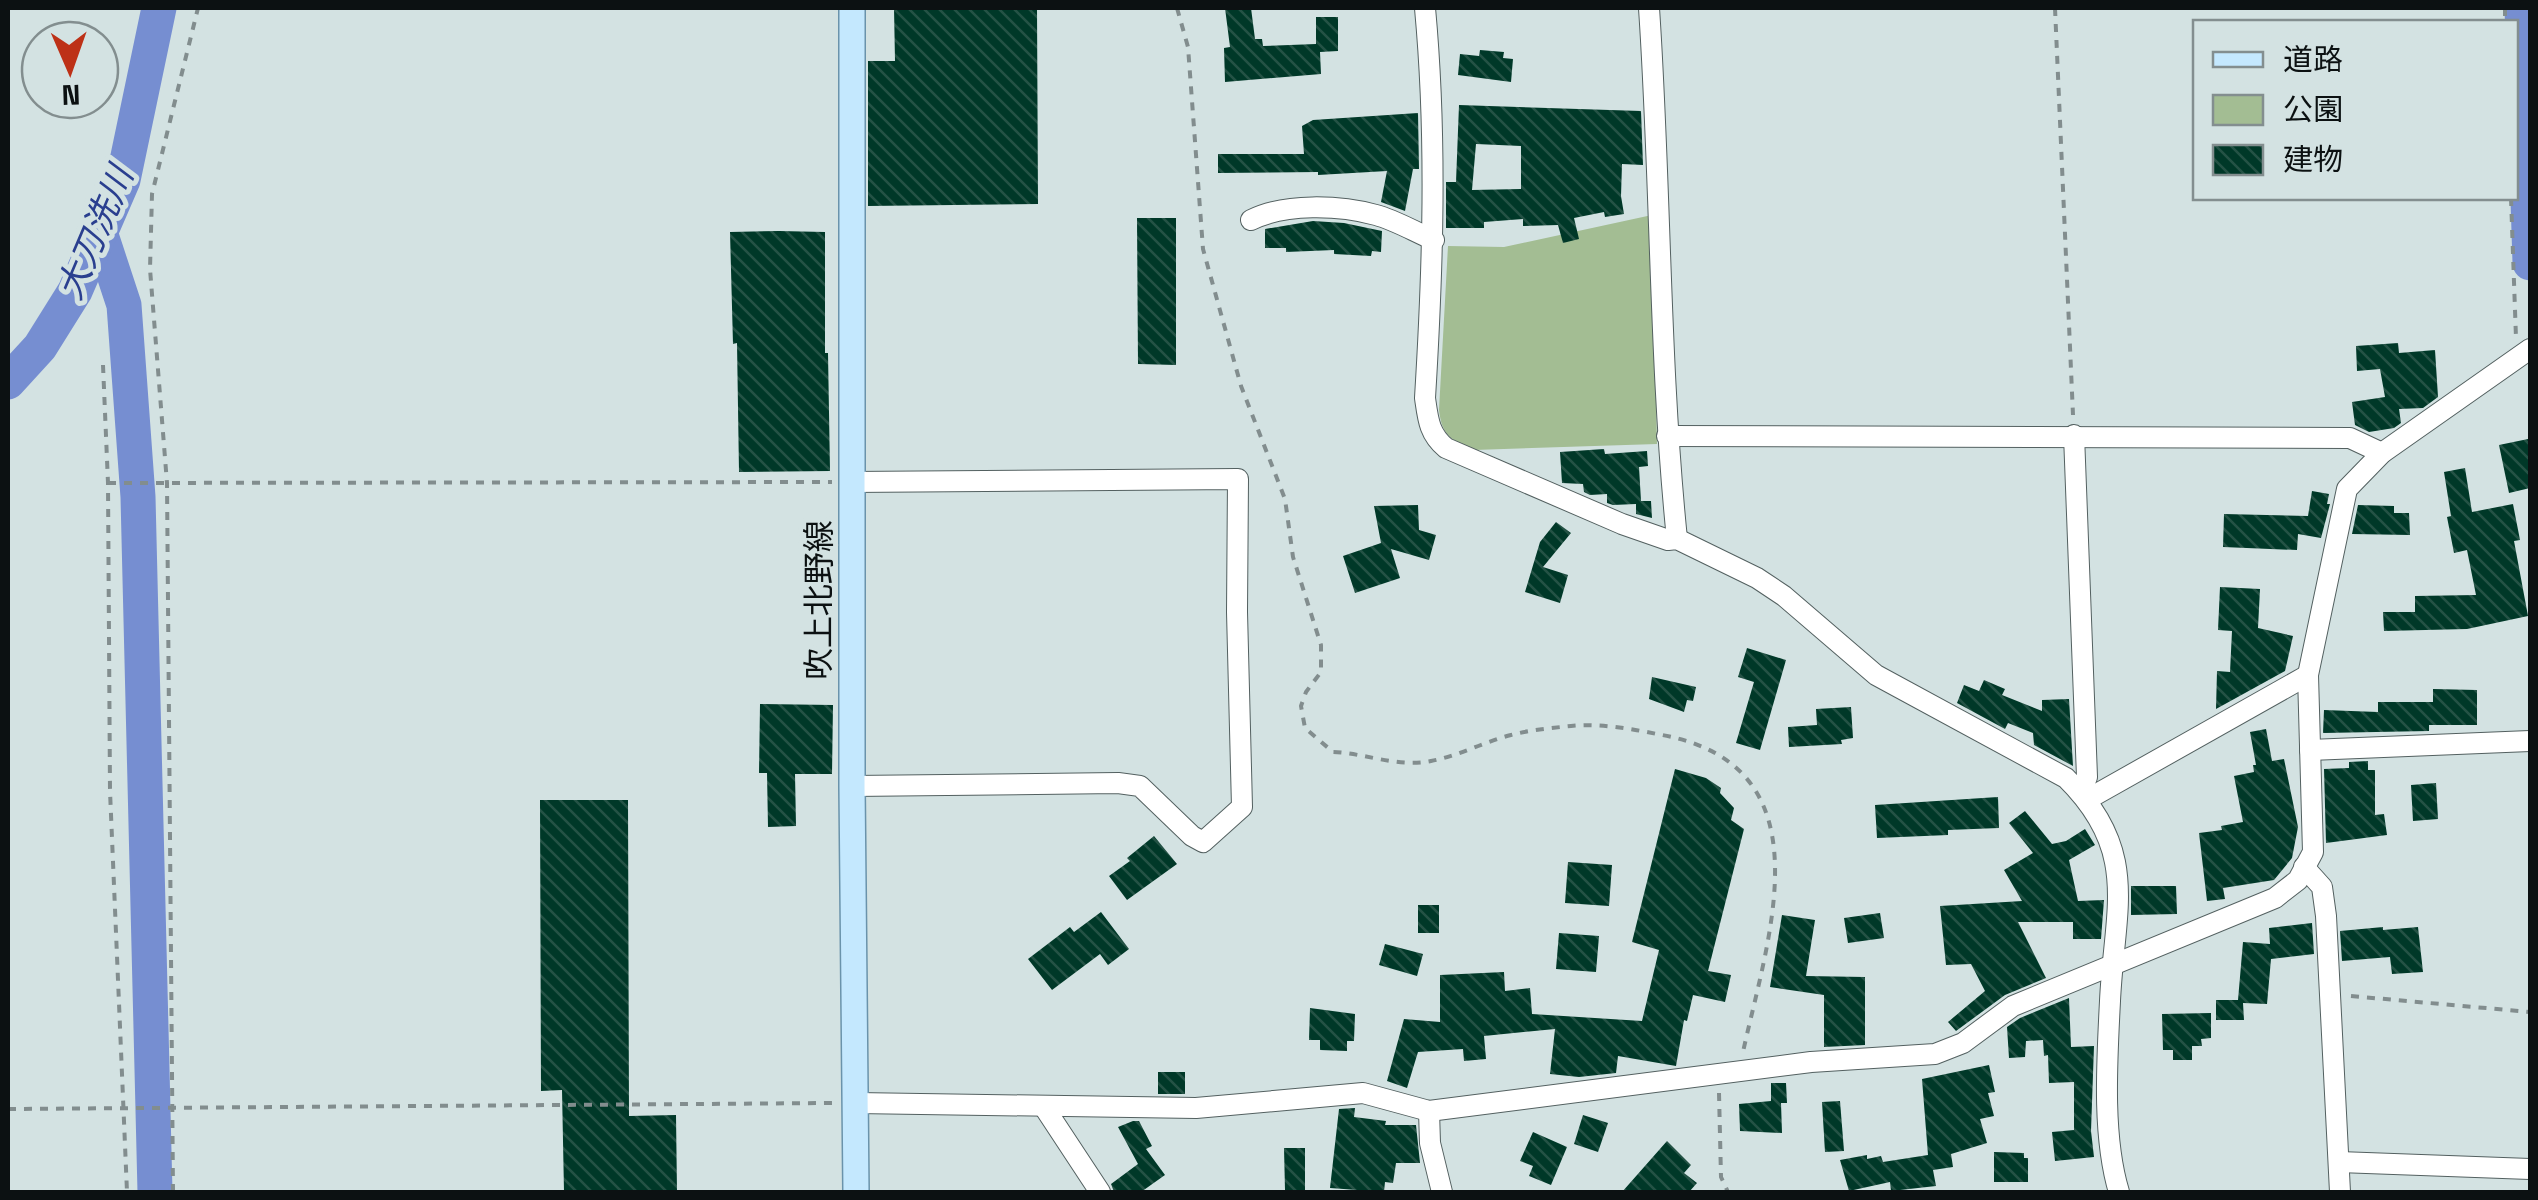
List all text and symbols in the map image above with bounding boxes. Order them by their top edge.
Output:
north arrow [20,20,120,120]
legend [2193,20,2518,200]
text: 道路 [2283,40,2343,79]
text: N [61,77,81,113]
text: 公園 [2283,90,2343,129]
text: 建物 [2283,140,2343,179]
water label: 大刀洗川 [47,156,144,306]
street label: 吹上北野線 [799,520,839,680]

